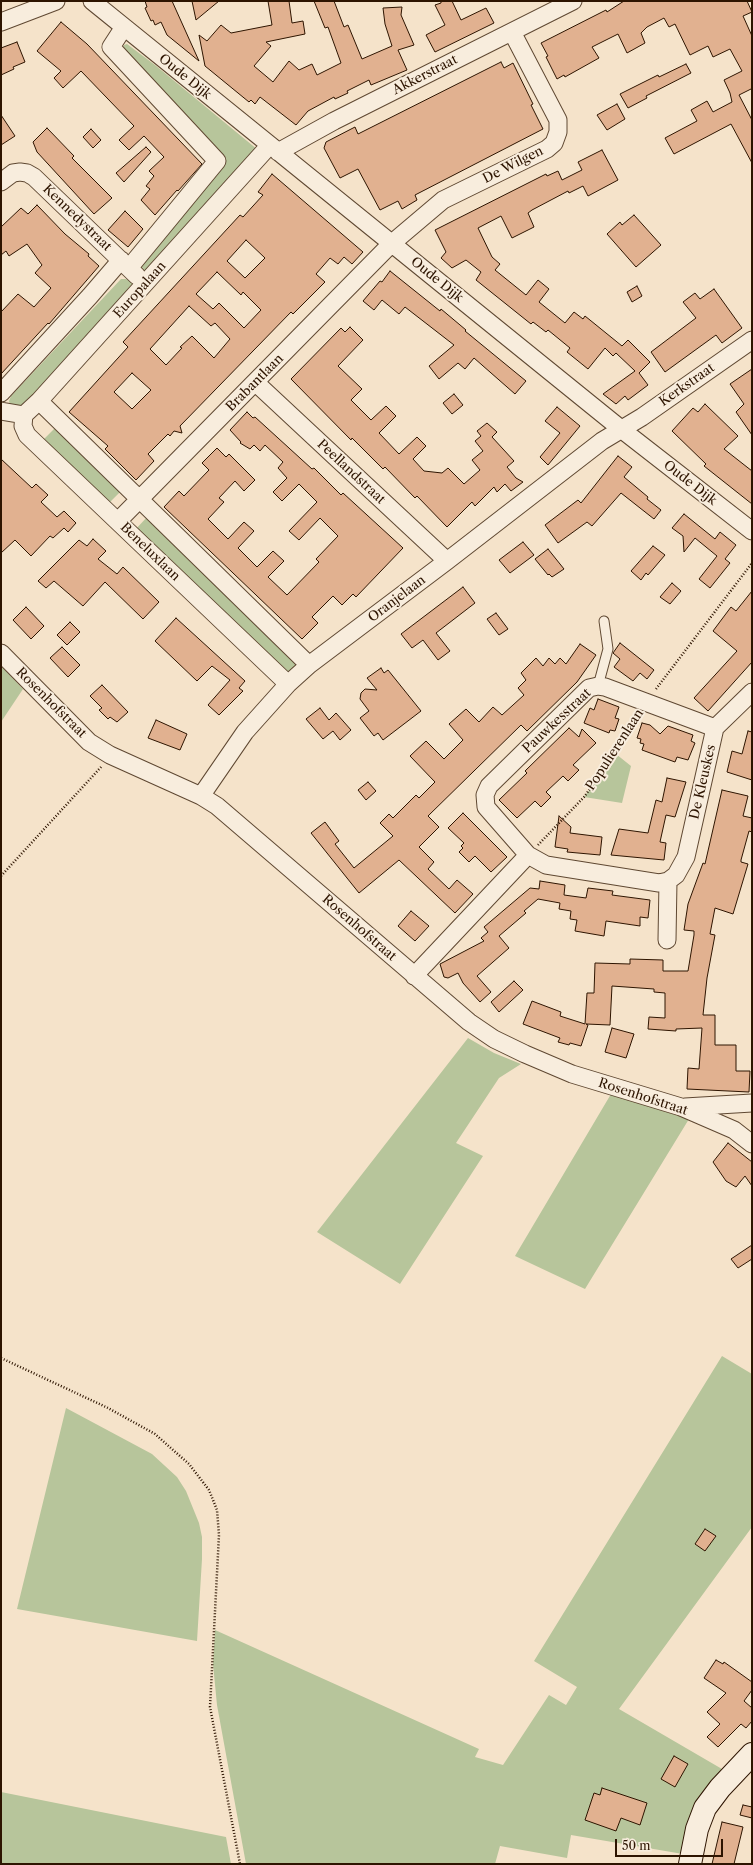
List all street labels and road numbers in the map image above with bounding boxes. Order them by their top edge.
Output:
street label: Oude Dijk [156,51,214,103]
street label: Akkerstraat [390,52,460,98]
street label: De Wilgen [480,143,546,187]
street label: Kennedystraat [39,181,115,255]
street label: Oude Dijk [408,254,466,306]
street label: Europalaan [111,258,169,322]
street label: Brabantlaan [223,351,287,415]
street label: Kerkstraat [656,360,718,410]
street label: Peellandstraat [314,437,388,507]
street label: Oude Dijk [660,457,720,509]
street label: Beneluxlaan [117,520,183,584]
street label: Oranjelaan [365,572,429,626]
street label: Rosenhofstraat [13,665,89,741]
street label: Pauwkesstraat [520,685,594,757]
street label: Populierenlaan [583,706,647,794]
street label: De Kleuskes [687,743,719,821]
street label: Rosenhofstraat [319,892,399,964]
street label: Rosenhofstraat [596,1075,690,1119]

